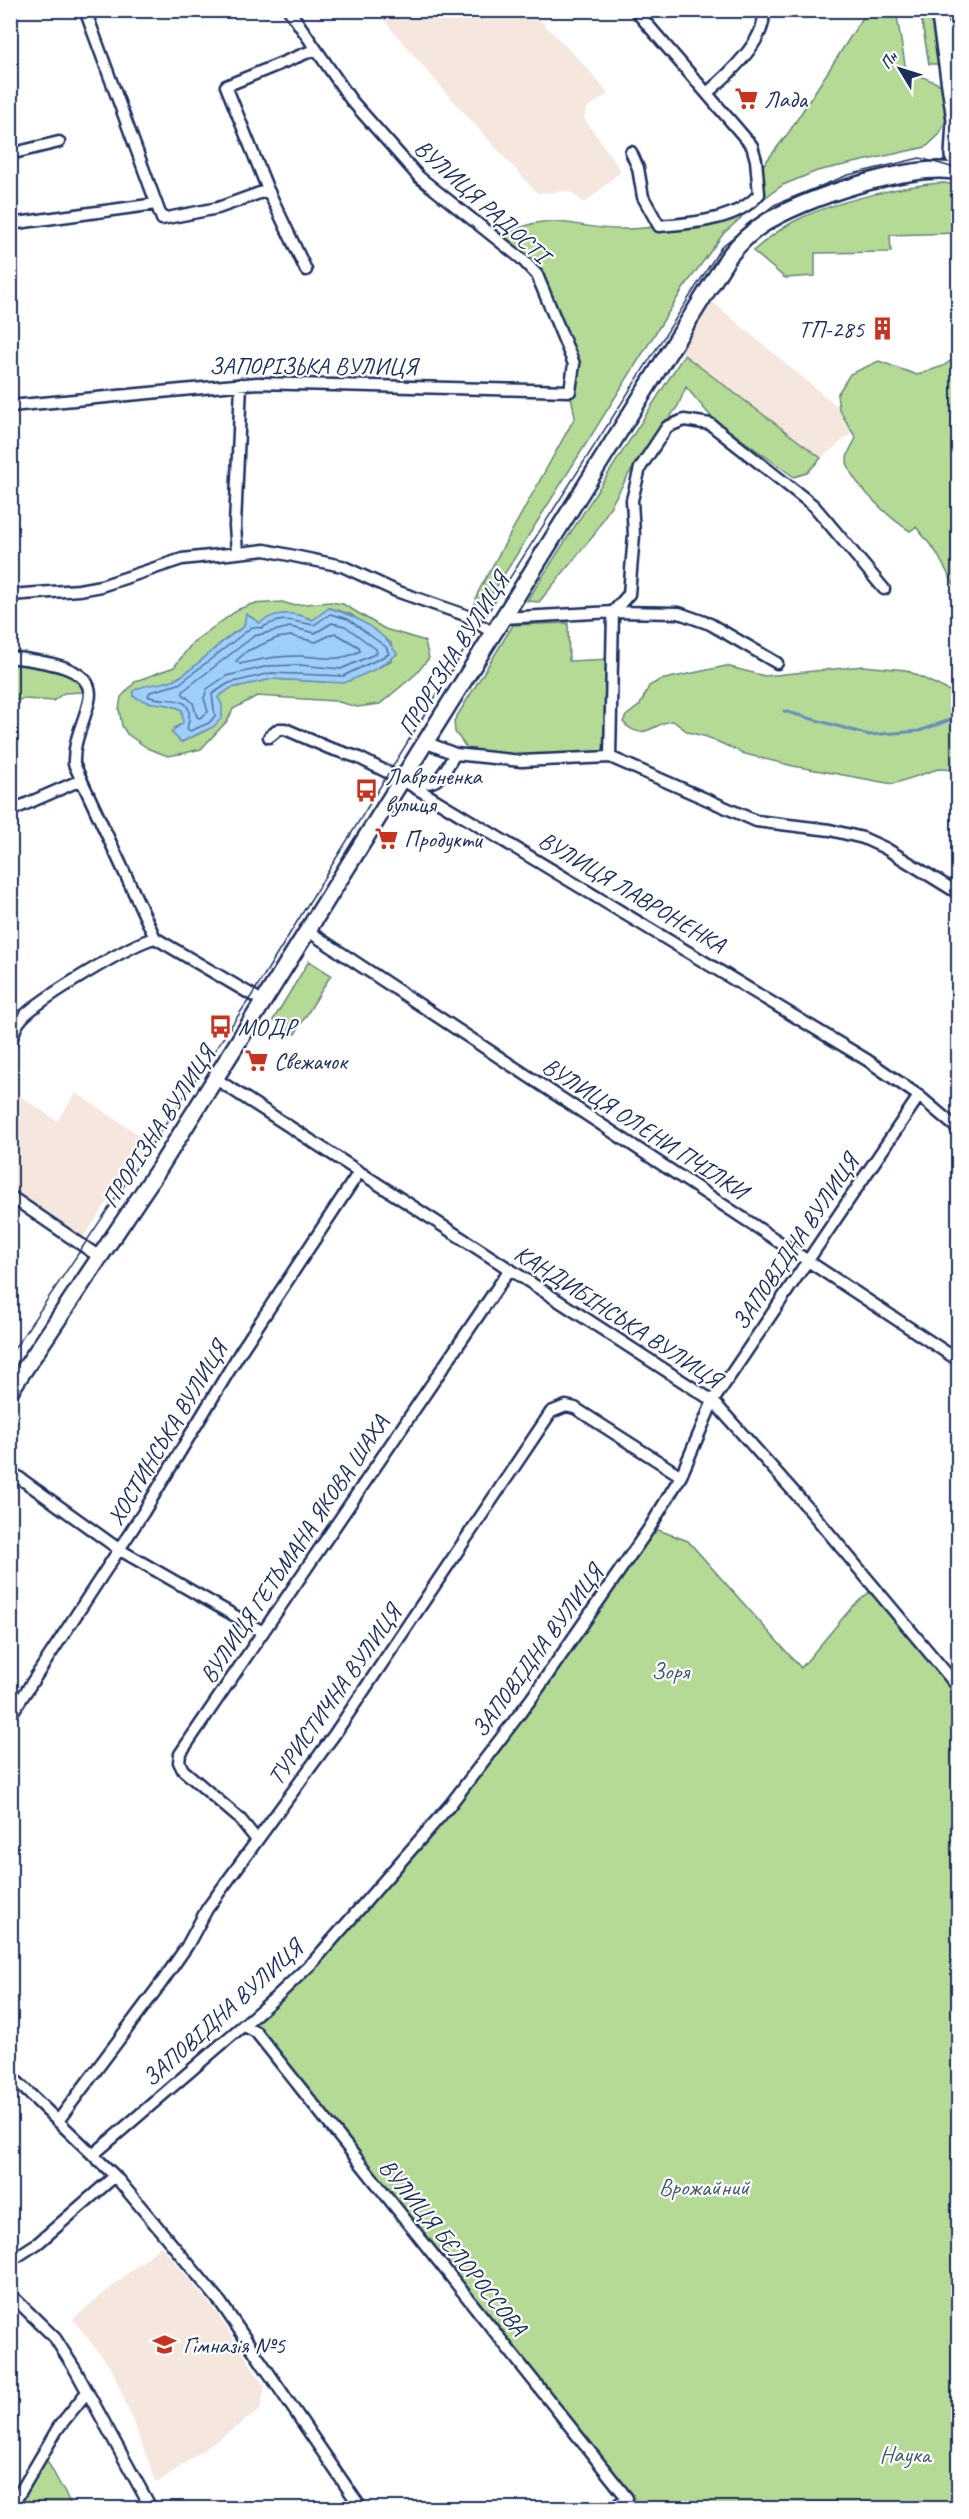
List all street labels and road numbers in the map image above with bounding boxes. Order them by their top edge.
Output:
street label: ВУЛИЦЯ РАДОСТІ [408,133,560,273]
street label: ЗАПОРІЗЬКА ВУЛИЦЯ [209,351,421,381]
street label: ПРОРІЗНА ВУЛИЦЯ [391,564,517,741]
street label: ВУЛИЦЯ ЛАВРОНЕНКА [533,825,731,960]
street label: ПРОРІЗНА ВУЛИЦЯ [95,1037,223,1213]
street label: ВУЛИЦЯ ОЛЕНИ ПЧІЛКИ [537,1050,756,1208]
street label: ЗАПОВІДНА ВУЛИЦЯ [725,1145,867,1335]
street label: КАНДИБІНСЬКА ВУЛИЦЯ [509,1238,730,1396]
street label: ХОСТИНСЬКА ВУЛИЦЯ [100,1333,235,1530]
street label: ВУЛИЦЯ ГЕТЬМАНА ЯКОВА ШАХА [193,1408,396,1689]
street label: ЗАПОВІДНА ВУЛИЦЯ [465,1556,612,1743]
street label: ТУРИСТИЧНА ВУЛИЦЯ [261,1596,409,1791]
street label: ЗАПОВІДНА ВУЛИЦЯ [136,1931,311,2093]
street label: ВУЛИЦЯ БЄЛОРОССОВА [373,2153,534,2342]

